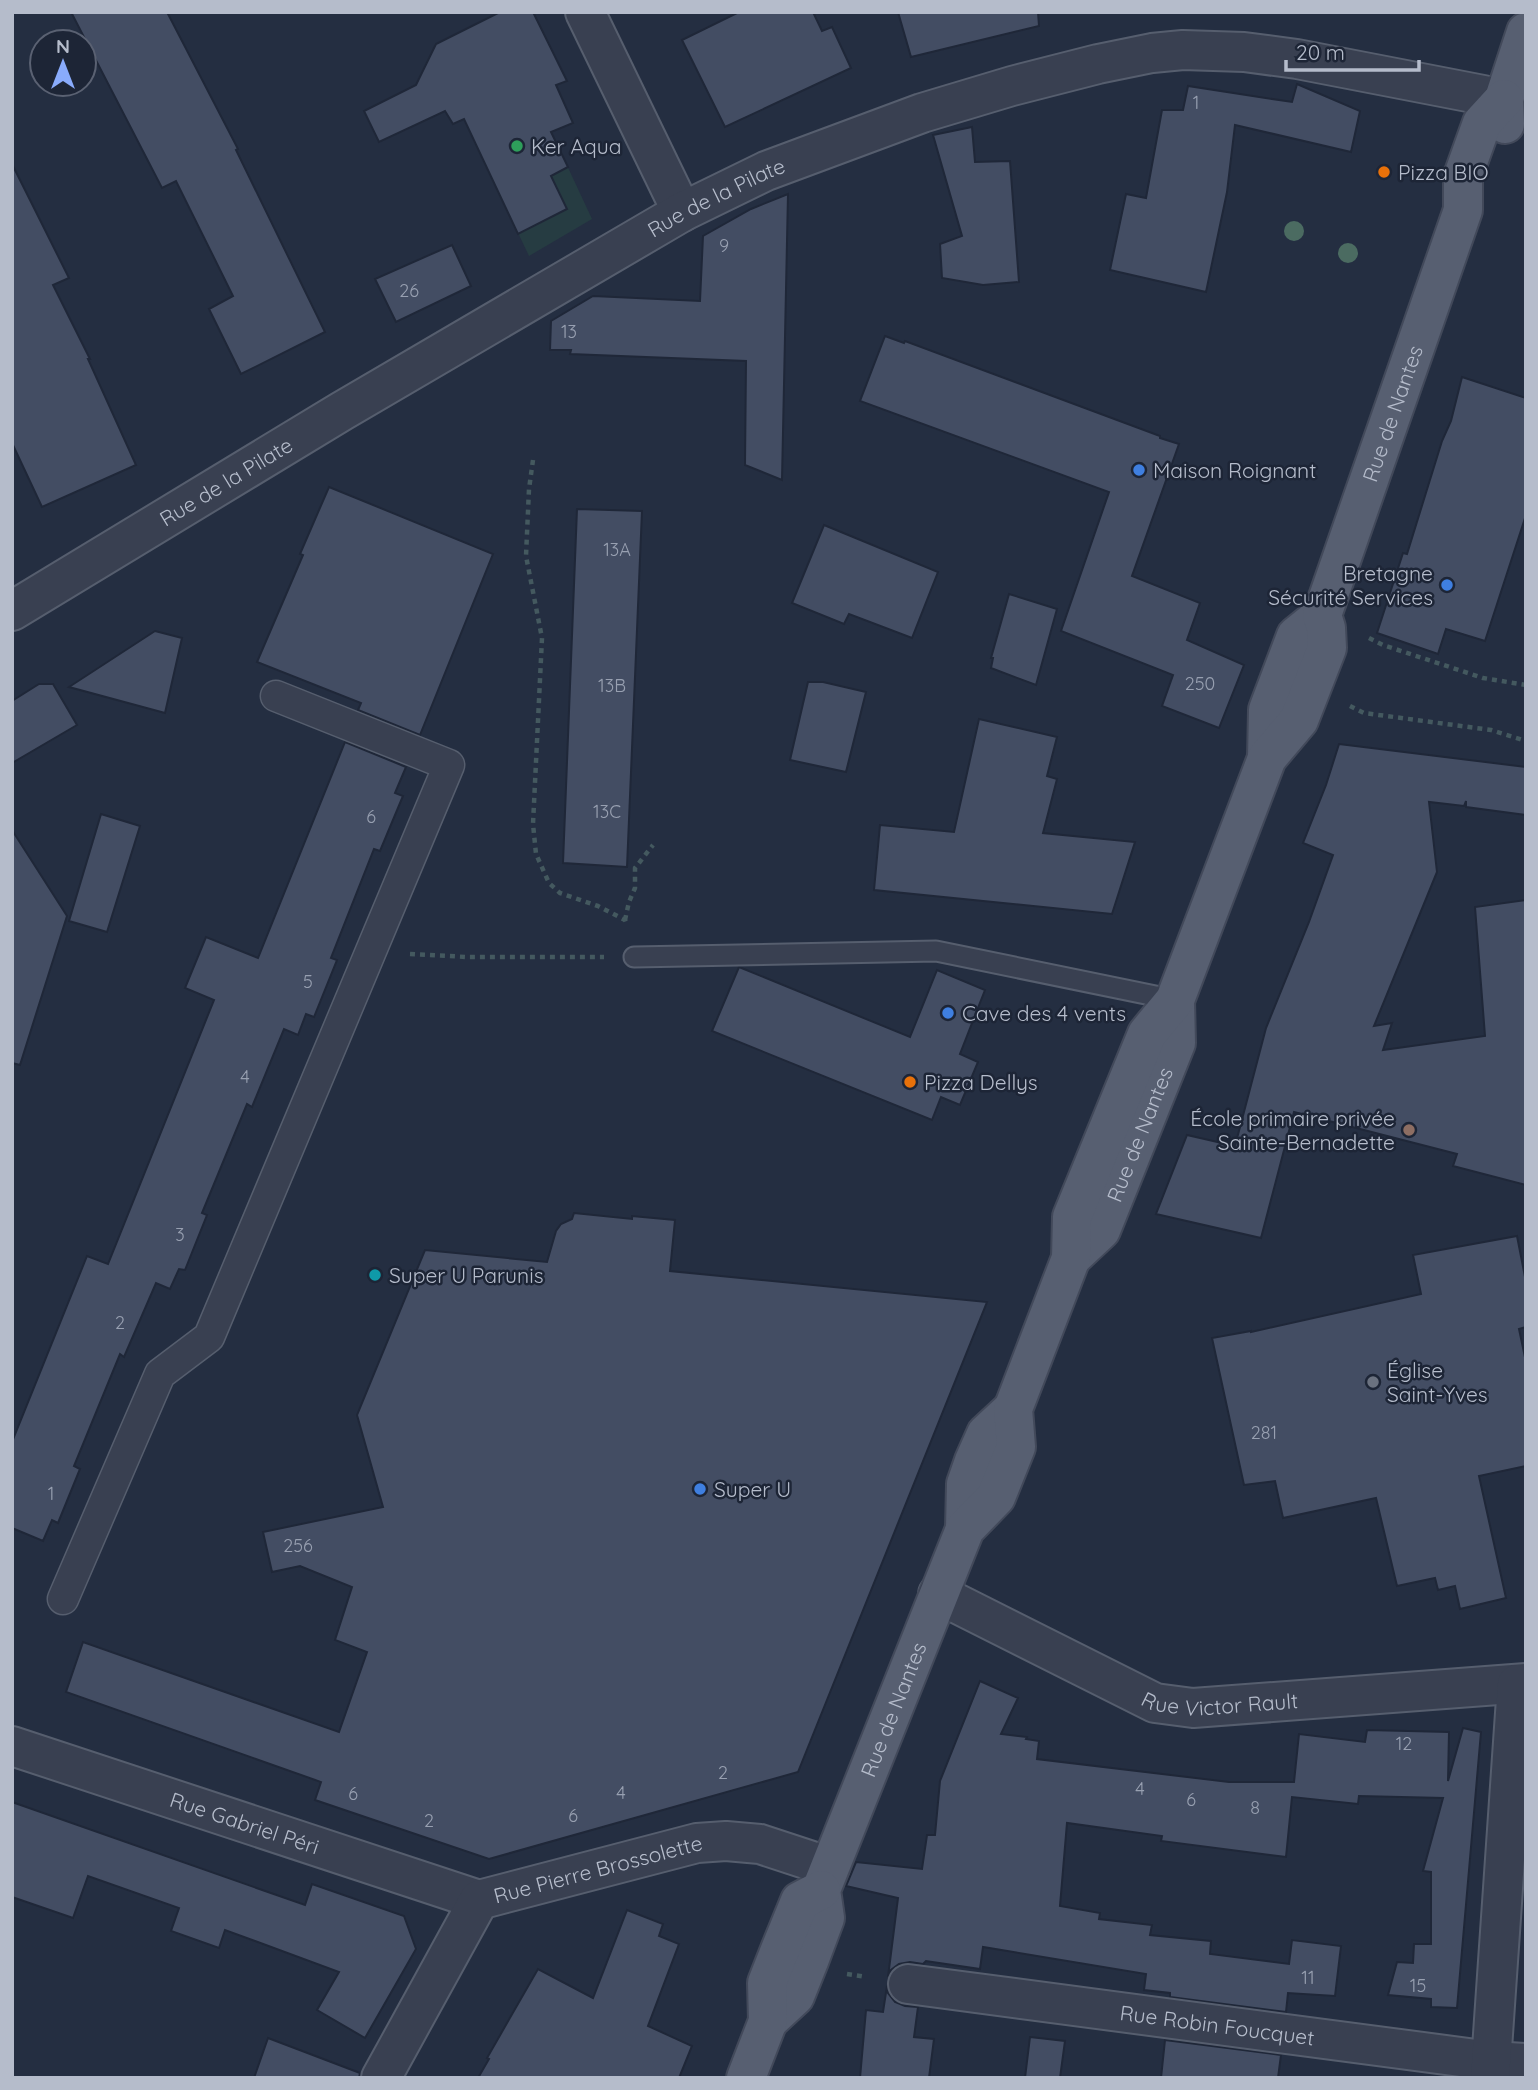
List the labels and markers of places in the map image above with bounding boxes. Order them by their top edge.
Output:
place label: Ker Aqua [531,133,621,159]
marker: Ker Aqua [509,138,525,154]
place label: Pizza BIO [1398,159,1489,185]
marker: Pizza BIO [1376,164,1392,180]
place label: Maison Roignant [1153,457,1316,483]
marker: Maison Roignant [1131,462,1147,478]
place label: Bretagne Sécurité Services [1268,560,1433,610]
marker: Bretagne Sécurité Services [1439,577,1455,593]
place label: Cave des 4 vents [962,1000,1126,1026]
marker: Cave des 4 vents [940,1005,956,1021]
place label: Pizza Dellys [924,1069,1038,1095]
marker: Pizza Dellys [902,1074,918,1090]
place label: École primaire privée Sainte-Bernadette [1190,1105,1395,1155]
marker: École primaire privée Sainte-Bernadette [1401,1122,1417,1138]
place label: Super U Parunis [389,1262,544,1288]
marker: Super U Parunis [367,1267,383,1283]
place label: Église Saint-Yves [1387,1357,1488,1407]
marker: Église Saint-Yves [1365,1374,1381,1390]
place label: Super U [714,1476,791,1502]
marker: Super U [692,1481,708,1497]

